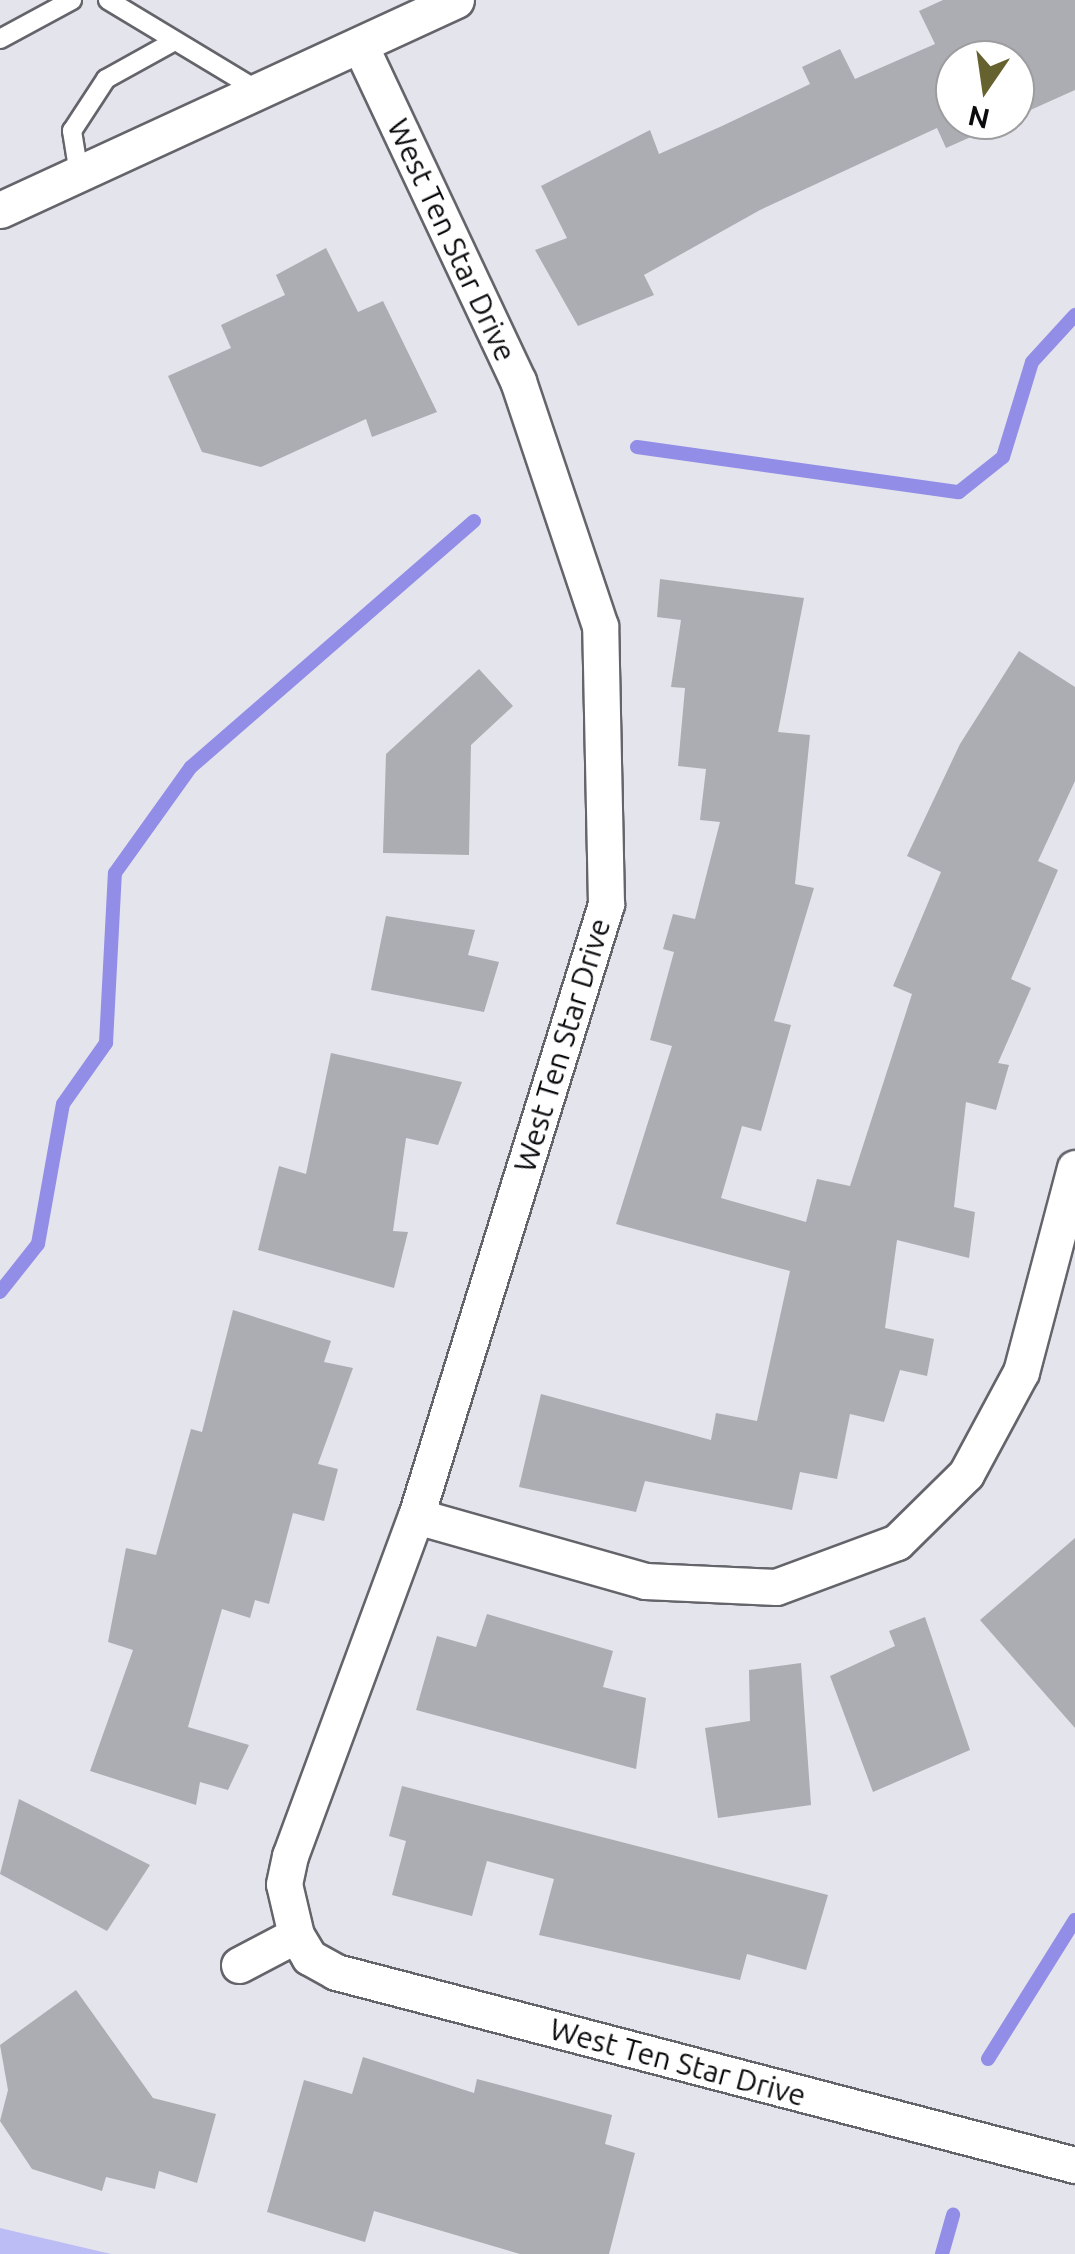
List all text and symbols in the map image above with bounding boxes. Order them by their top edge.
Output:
north arrow [935,40,1035,140]
text: N [965,100,992,135]
street label: West Ten Star Drive [380,113,524,367]
street label: West Ten Star Drive [506,914,618,1176]
street label: West Ten Star Drive [546,2011,810,2113]

